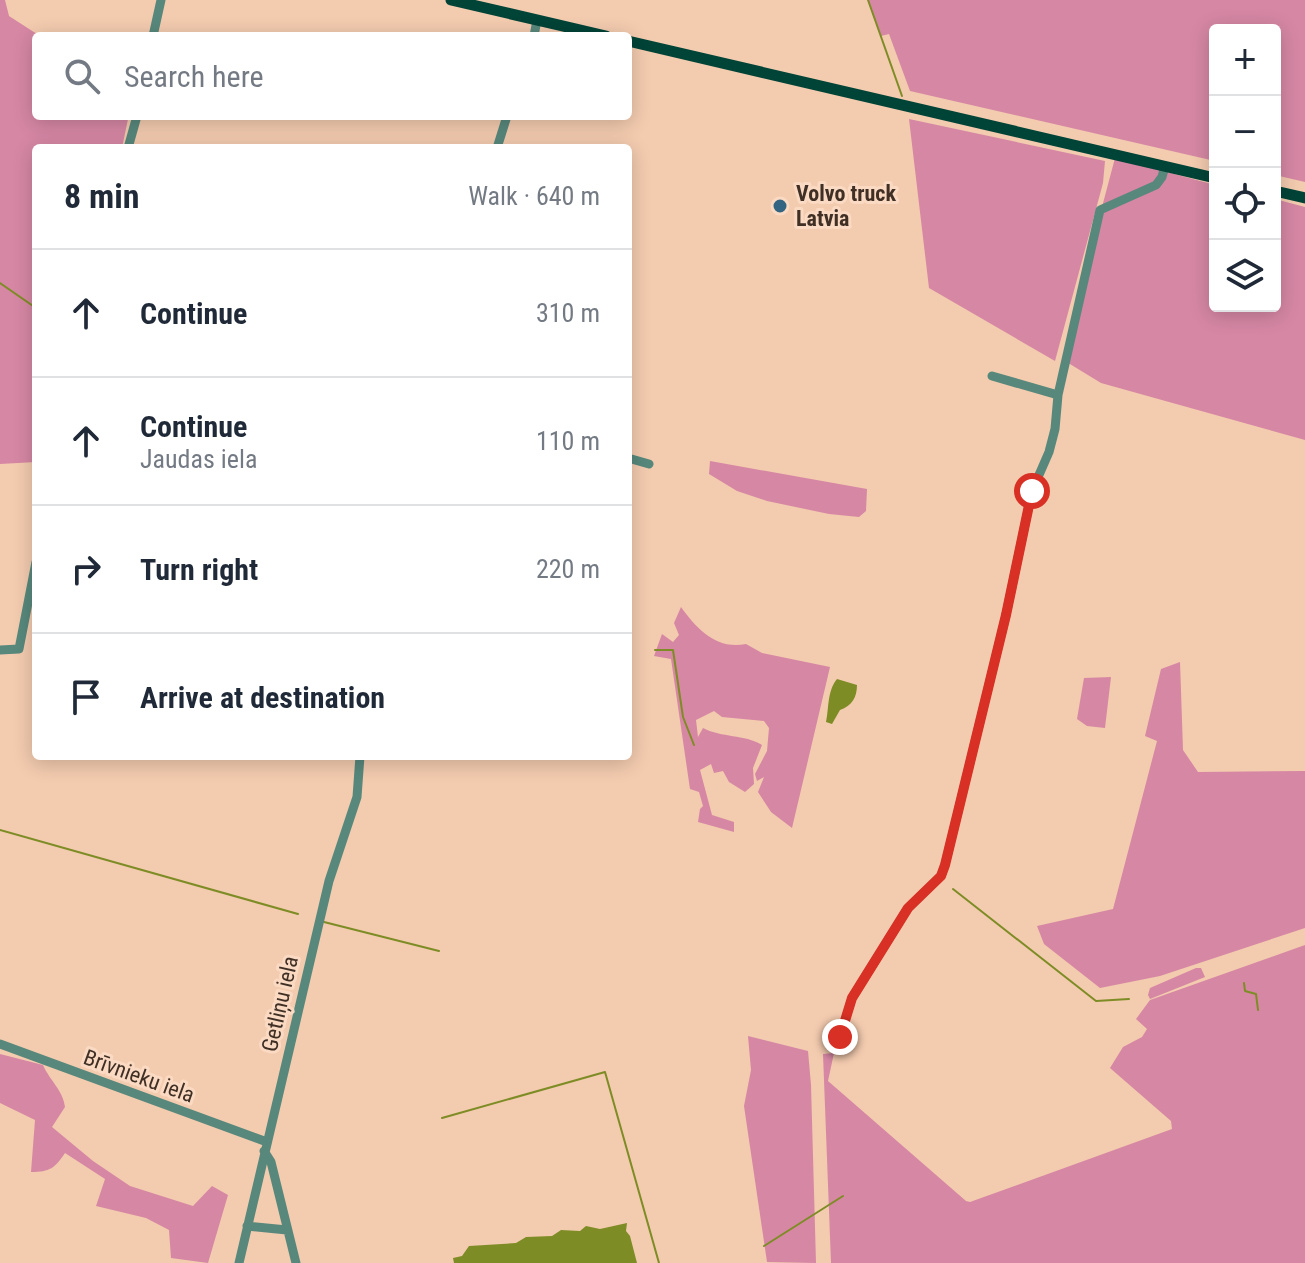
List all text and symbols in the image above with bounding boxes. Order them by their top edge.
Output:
map controls [1209,24,1281,312]
button: + [1209,24,1281,96]
search box [32,32,632,120]
icon: search [60,54,104,98]
text: Search here [124,59,264,94]
button: − [1209,96,1281,168]
button: locate [1209,168,1281,240]
text: 8 min [64,176,140,216]
text: Walk · 640 m [468,181,600,211]
place label: Volvo truck Latvia [796,181,896,231]
marker: Volvo truck Latvia [771,197,789,215]
button: layers [1209,240,1281,312]
icon: ahead [64,291,108,335]
text: Continue [140,296,247,331]
text: 310 m [536,298,600,328]
text: Continue [140,409,247,444]
icon: ahead [64,419,108,463]
text: 110 m [536,426,600,456]
text: Jaudas iela [140,444,257,474]
route start [1014,473,1050,509]
icon: right [64,547,108,591]
text: Turn right [140,552,258,587]
text: 220 m [536,554,600,584]
icon: arrive [64,675,108,719]
text: Arrive at destination [140,680,385,715]
street label: Getliņu iela [257,954,304,1054]
route end [822,1019,858,1055]
street label: Brīvnieku iela [80,1044,198,1108]

